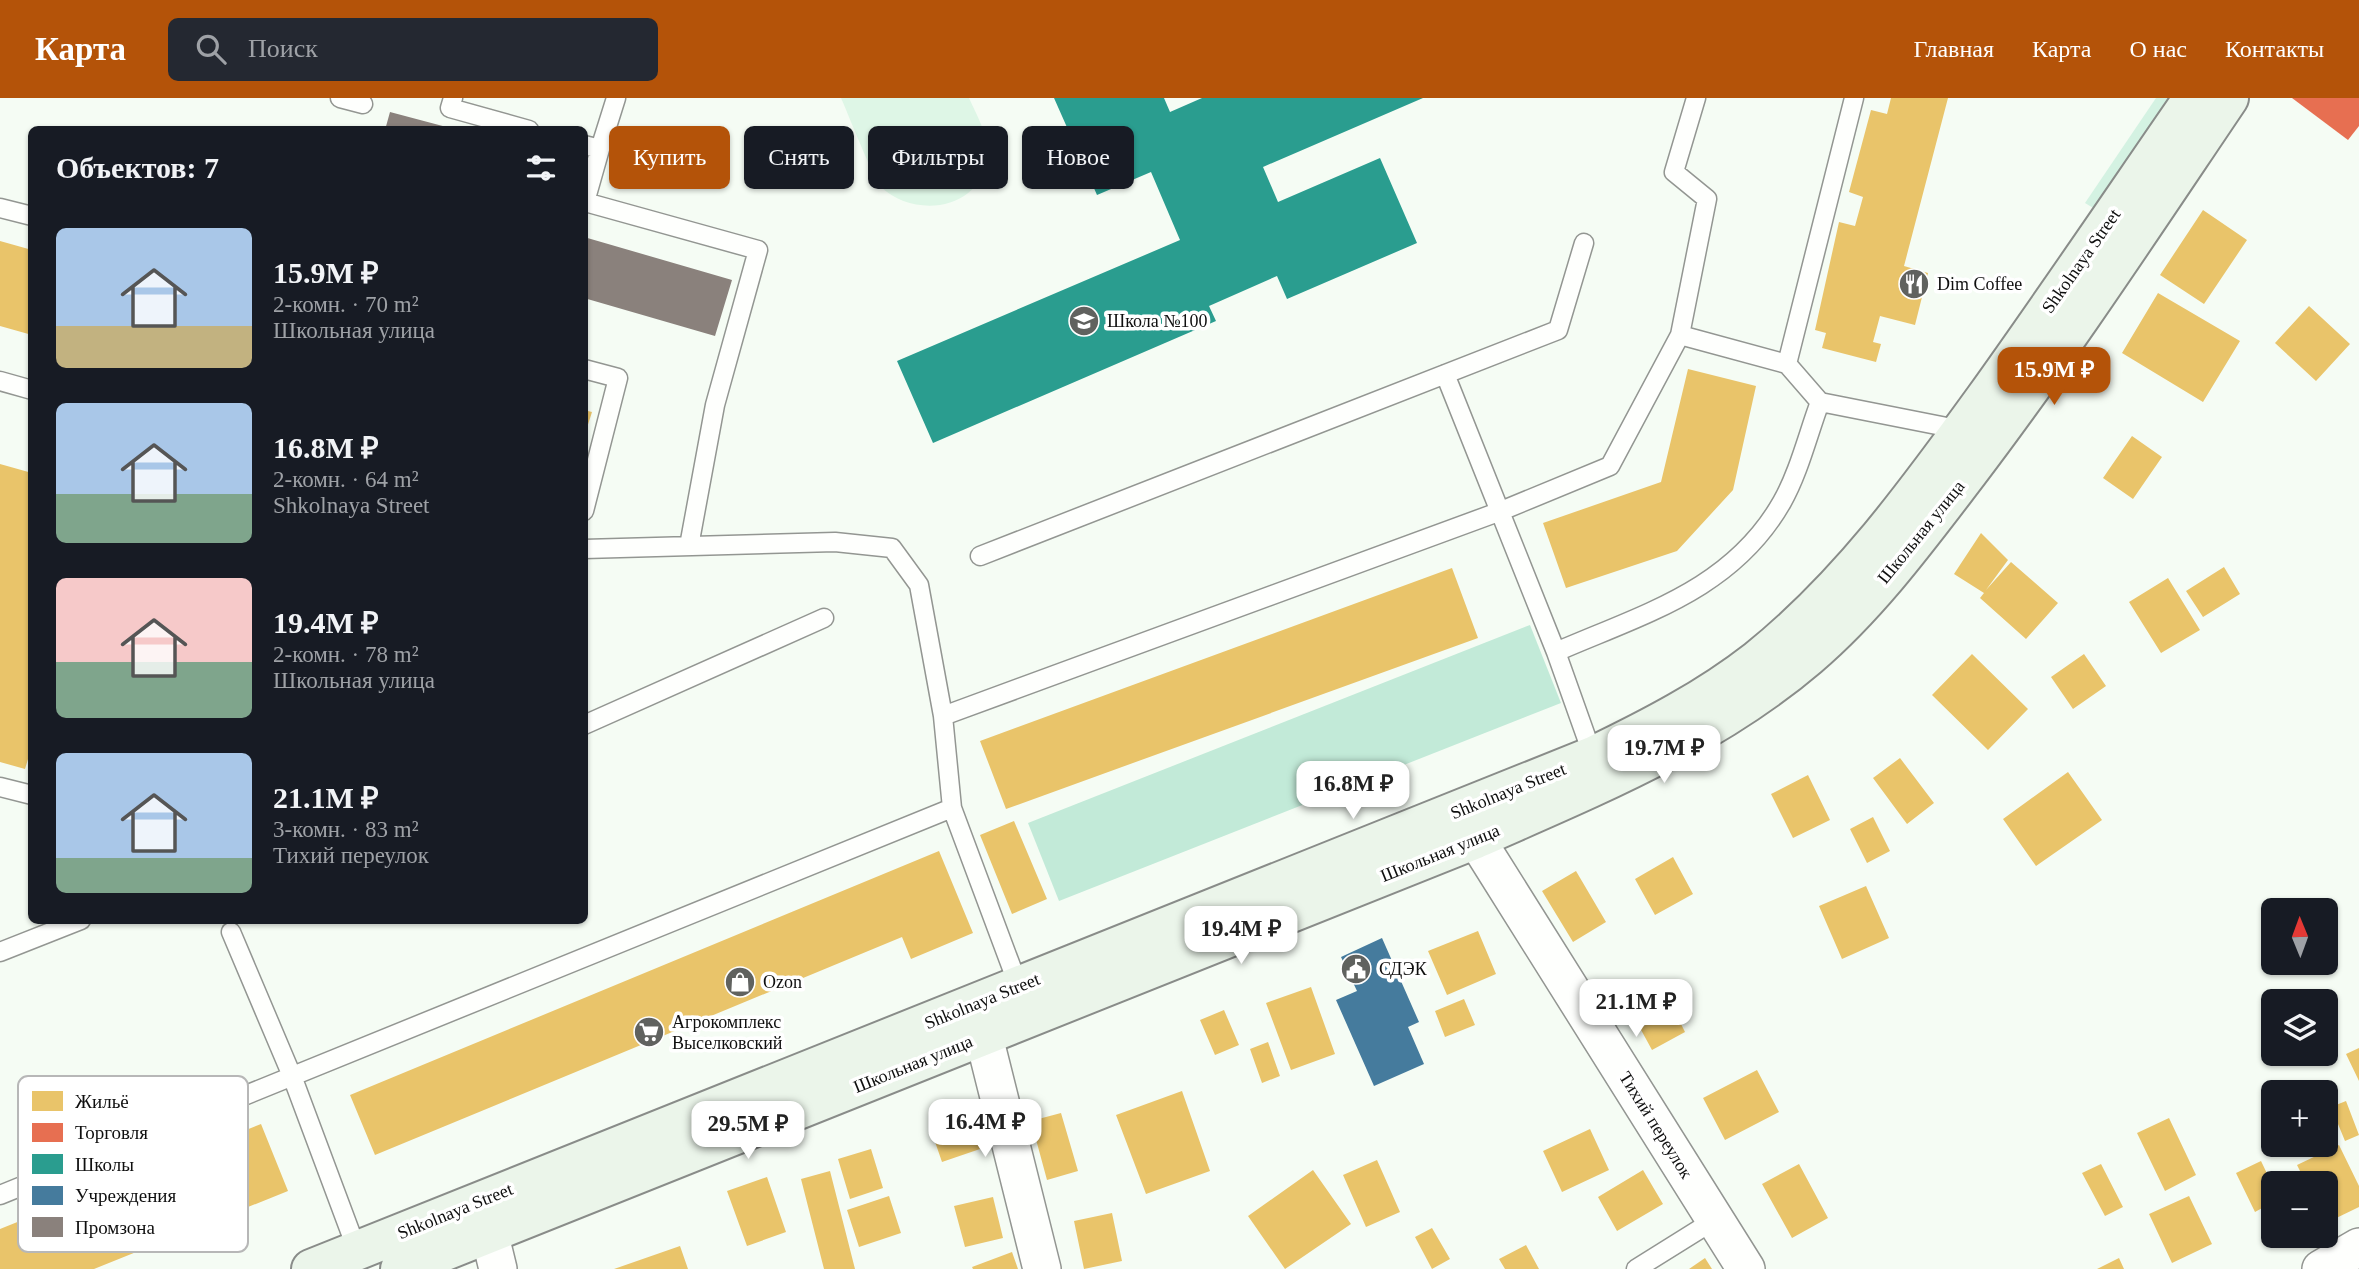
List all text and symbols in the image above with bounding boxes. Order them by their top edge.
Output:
search box [168,18,658,81]
icon: search [192,30,230,68]
text: Карта [35,31,126,67]
text: Поиск [248,34,318,63]
text: Главная [1913,36,1994,62]
text: Карта [2032,36,2091,62]
text: О нас [2129,36,2187,62]
text: Контакты [2225,36,2324,62]
chip: Купить [609,126,730,189]
chip: Снять [744,126,854,189]
chip: Фильтры [868,126,1008,189]
chip: Новое [1022,126,1134,189]
icon: filters [522,149,560,187]
text: Объектов: 7 [56,151,219,184]
street label: Shkolnaya Street [2038,205,2124,317]
icon: home [112,256,196,340]
text: 15.9M ₽ [273,256,379,289]
restaurant icon: Dim Coffee [1897,267,1931,301]
place label: Dim Coffee [1937,274,2022,294]
text: 2-комн. · 70 m² [273,292,419,317]
school or university icon: Школа №100 [1067,304,1101,338]
place label: Школа №100 [1107,311,1207,331]
text: Школьная улица [273,318,435,343]
pin: 15.9M ₽ [1989,348,2119,407]
text: 15.9M ₽ [2013,357,2095,382]
icon: home [112,431,196,515]
text: 16.8M ₽ [273,431,379,464]
text: 2-комн. · 64 m² [273,467,419,492]
street label: Школьная улица [1873,476,1969,588]
text: Shkolnaya Street [273,493,430,518]
icon: home [112,606,196,690]
text: 19.4M ₽ [273,606,379,639]
text: 2-комн. · 78 m² [273,642,419,667]
text: Школьная улица [273,668,435,693]
pin: 19.7M ₽ [1599,726,1729,785]
text: 19.7M ₽ [1623,735,1705,760]
street label: Shkolnaya Street [1447,759,1569,823]
pin: 16.8M ₽ [1288,762,1418,821]
text: 16.8M ₽ [1312,771,1394,796]
icon: home [112,781,196,865]
text: 21.1M ₽ [273,781,379,814]
text: 3-комн. · 83 m² [273,817,419,842]
street label: Школьная улица [1377,820,1503,886]
text: Тихий переулок [273,843,429,868]
north arrow [2261,898,2338,975]
map controls [2261,898,2338,1248]
pin: 19.4M ₽ [1176,906,1306,966]
text: 19.4M ₽ [1200,916,1282,941]
public building icon: СДЭК [1339,952,1373,986]
place label: СДЭК [1379,959,1428,979]
shop icon: Ozon [723,965,757,999]
street label: Shkolnaya Street [921,969,1043,1033]
place label: Ozon [763,972,802,992]
pin: 21.1M ₽ [1571,979,1701,1039]
text: 21.1M ₽ [1595,989,1677,1014]
button: layers [2261,989,2338,1066]
place label: Агрокомплекс Выселковский [672,1012,783,1053]
supermarket icon: Агрокомплекс Выселковский [632,1015,666,1049]
street label: Школьная улица [850,1031,976,1097]
street label: Тихий переулок [1615,1068,1697,1182]
legend [18,1076,248,1252]
button: + [2261,1080,2338,1157]
text: Жильё [75,1091,129,1112]
pin: 16.4M ₽ [920,1100,1050,1159]
pin: 29.5M ₽ [683,1102,813,1161]
text: 16.4M ₽ [944,1109,1026,1134]
text: 29.5M ₽ [707,1111,789,1136]
text: Торговля [75,1122,148,1143]
text: Школы [75,1154,134,1175]
button: − [2261,1171,2338,1248]
street label: Shkolnaya Street [394,1179,516,1243]
text: Учреждения [75,1185,177,1206]
text: Промзона [75,1217,155,1238]

